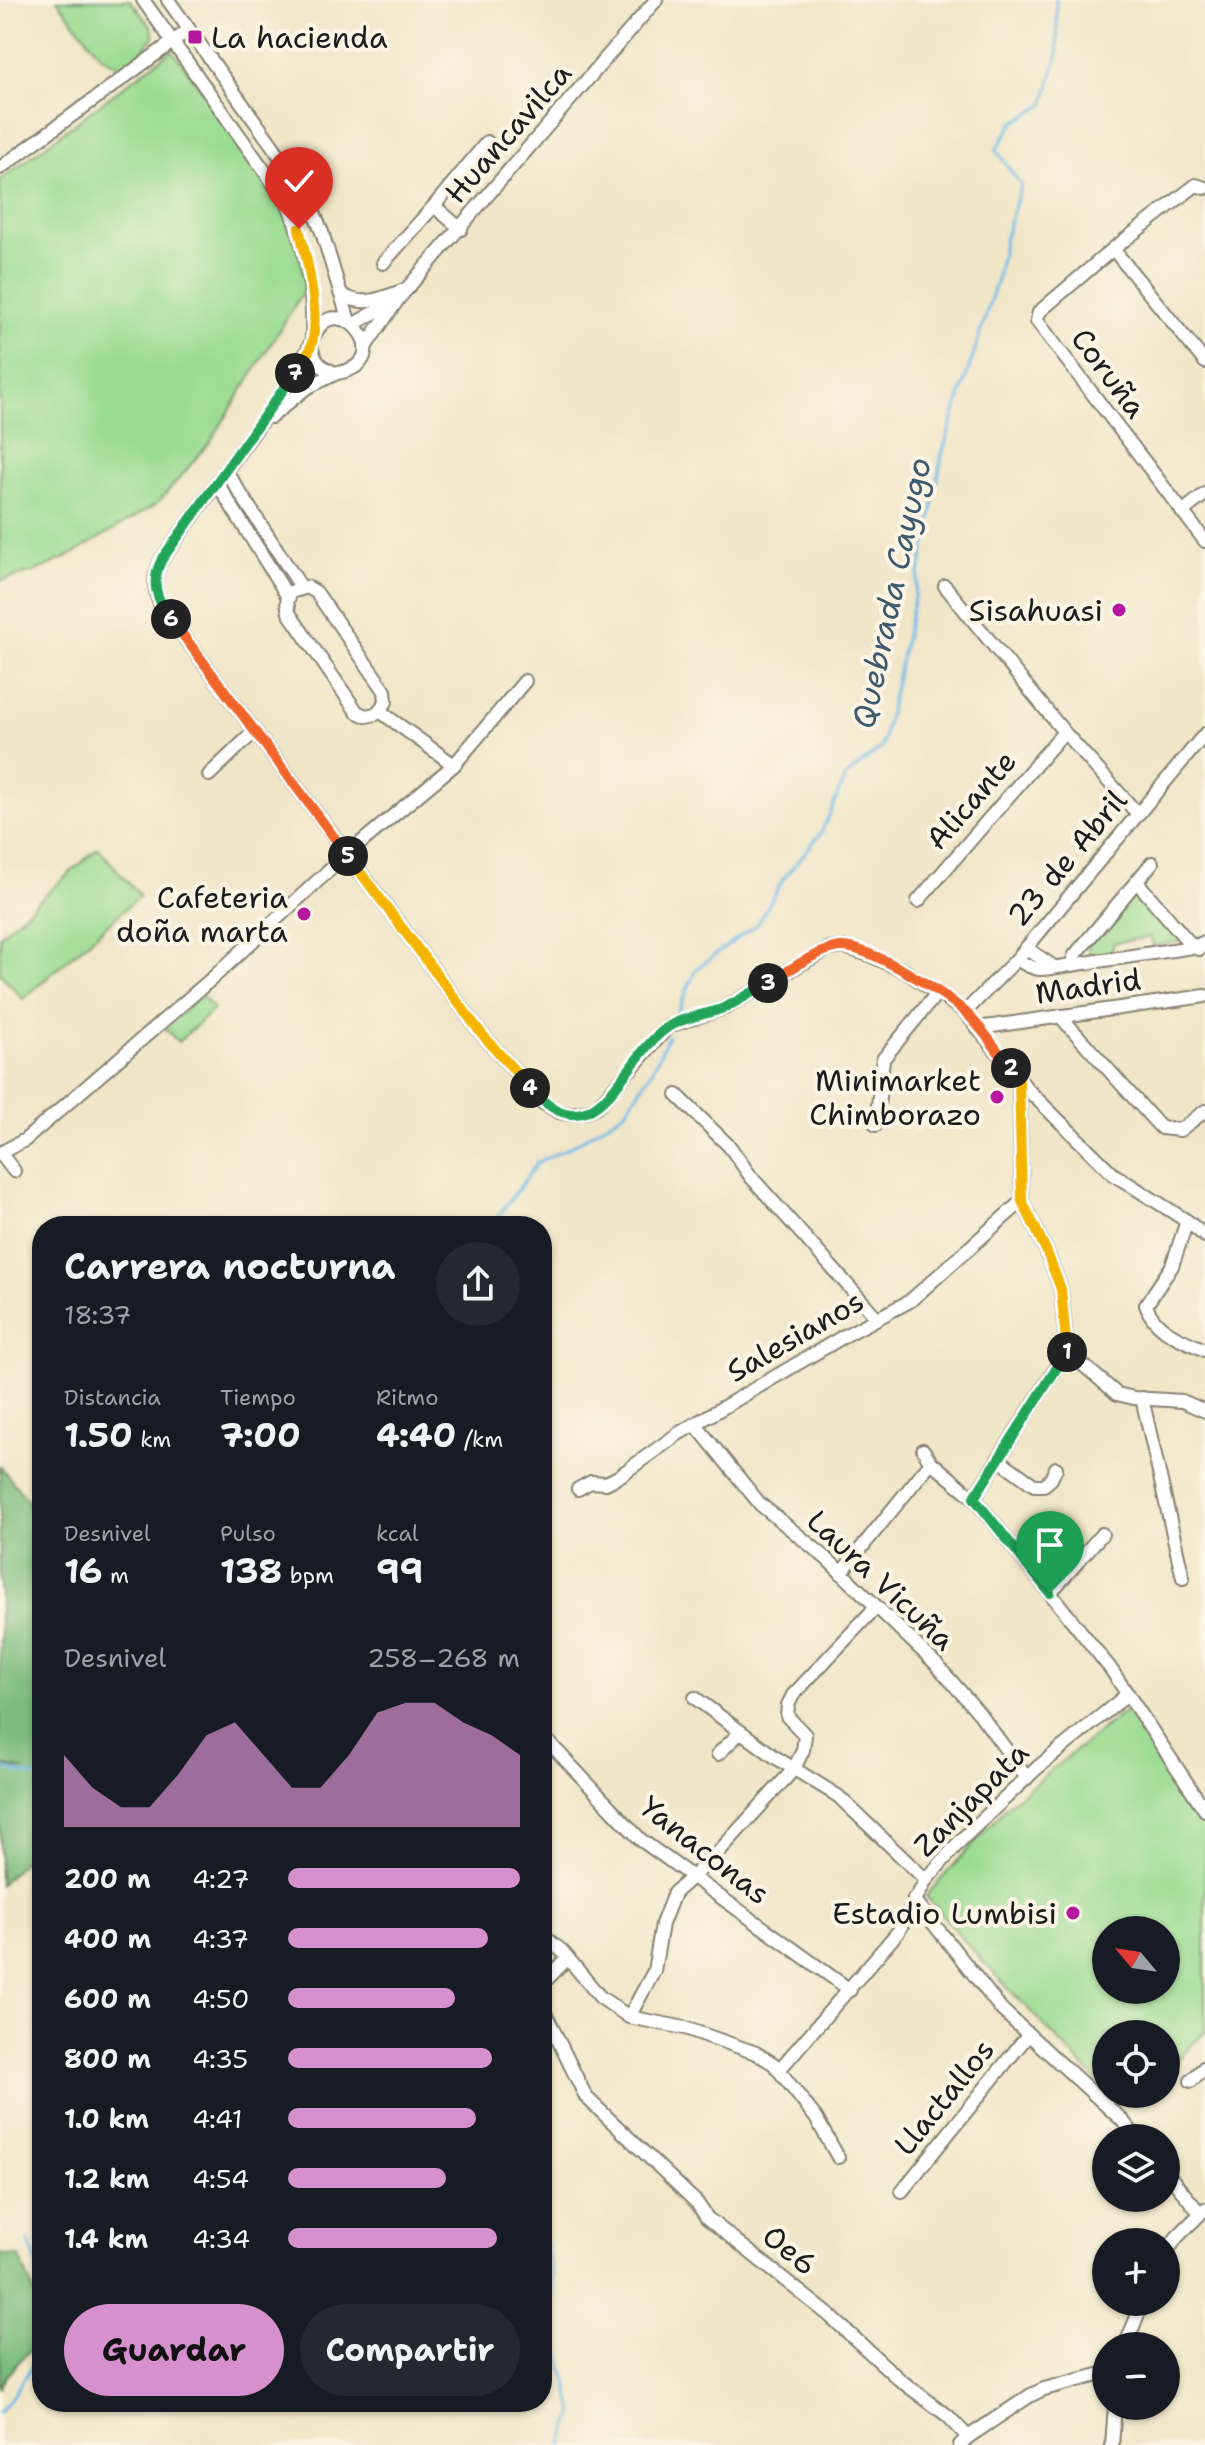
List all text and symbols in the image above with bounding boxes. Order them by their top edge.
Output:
place label: La hacienda [211,17,388,58]
marker: La hacienda [186,28,204,46]
street label: Huancavilca [435,54,581,212]
pin [265,147,333,229]
icon: check [277,159,321,203]
street label: Coruña [1062,320,1157,427]
pin: 7 [275,353,315,393]
text: 7 [287,358,303,387]
water label: Quebrada Cayugo [841,453,941,733]
place label: Sisahuasi [969,590,1103,631]
pin: 6 [151,599,191,639]
marker: Sisahuasi [1110,601,1128,619]
text: 6 [163,604,179,633]
street label: Alicante [916,742,1026,858]
street label: 23 de Abril [998,781,1136,935]
pin: 5 [328,836,368,876]
text: 5 [341,841,355,870]
place label: Cafeteria doña marta [116,877,288,952]
marker: Cafeteria doña marta [295,905,313,923]
street label: Madrid [1033,958,1143,1014]
pin: 3 [748,963,788,1003]
text: 3 [760,968,776,997]
pin: 2 [991,1048,1031,1088]
text: 2 [1003,1053,1019,1082]
place label: Minimarket Chimborazo [809,1060,981,1135]
pin: 4 [510,1068,550,1108]
text: 4 [522,1073,538,1102]
marker: Minimarket Chimborazo [988,1088,1006,1106]
text: Carrera nocturna [64,1242,396,1291]
button: share [436,1242,520,1326]
street label: Salesianos [719,1280,871,1392]
text: 18:37 [64,1297,132,1332]
pin: 1 [1047,1332,1087,1372]
text: 1 [1062,1337,1072,1366]
text: Distancia [64,1383,161,1412]
text: Tiempo [220,1383,296,1412]
text: Ritmo [376,1383,439,1412]
text: 1.50 [64,1412,133,1458]
text: 7:00 [220,1412,301,1458]
text: 4:40 [376,1412,456,1458]
text: km [133,1425,171,1454]
text: /km [456,1425,503,1454]
street label: Laura Vicuña [798,1500,964,1660]
pin [1016,1511,1084,1593]
text: Desnivel [64,1519,151,1548]
text: Pulso [220,1519,276,1548]
text: kcal [376,1519,419,1548]
icon: arrive [1028,1523,1072,1567]
text: 16 [64,1548,102,1594]
text: 138 [220,1548,282,1594]
text: 99 [376,1548,423,1594]
text: m [102,1561,129,1590]
text: bpm [282,1561,334,1590]
text: Desnivel [64,1640,166,1675]
text: 258–268 m [367,1640,520,1675]
street label: Zanjapata [905,1732,1038,1865]
street label: Yanaconas [631,1786,779,1914]
text: 200 m [64,1861,151,1896]
text: 4:27 [192,1861,250,1896]
place label: Estadio Lumbisi [832,1893,1057,1934]
marker: Estadio Lumbisi [1064,1904,1082,1922]
north arrow [1092,1916,1180,2004]
map controls [1092,1916,1180,2420]
text: 400 m [64,1921,151,1956]
text: 4:37 [192,1921,249,1956]
text: 600 m [64,1981,151,2016]
text: 4:50 [192,1981,250,2016]
button: locate [1092,2020,1180,2108]
street label: Llactallos [885,2030,1003,2164]
text: 800 m [64,2041,151,2076]
text: 4:35 [192,2041,248,2076]
text: 1.0 km [64,2101,149,2136]
text: 4:41 [192,2101,243,2136]
button: layers [1092,2124,1180,2212]
text: 1.2 km [64,2161,149,2196]
text: 4:54 [192,2161,249,2196]
street label: Oe6 [754,2215,826,2285]
text: 1.4 km [64,2221,148,2256]
text: 4:34 [192,2221,250,2256]
button: + [1092,2228,1180,2316]
button: Guardar [64,2304,284,2396]
button: Compartir [300,2304,520,2396]
button: − [1092,2332,1180,2420]

